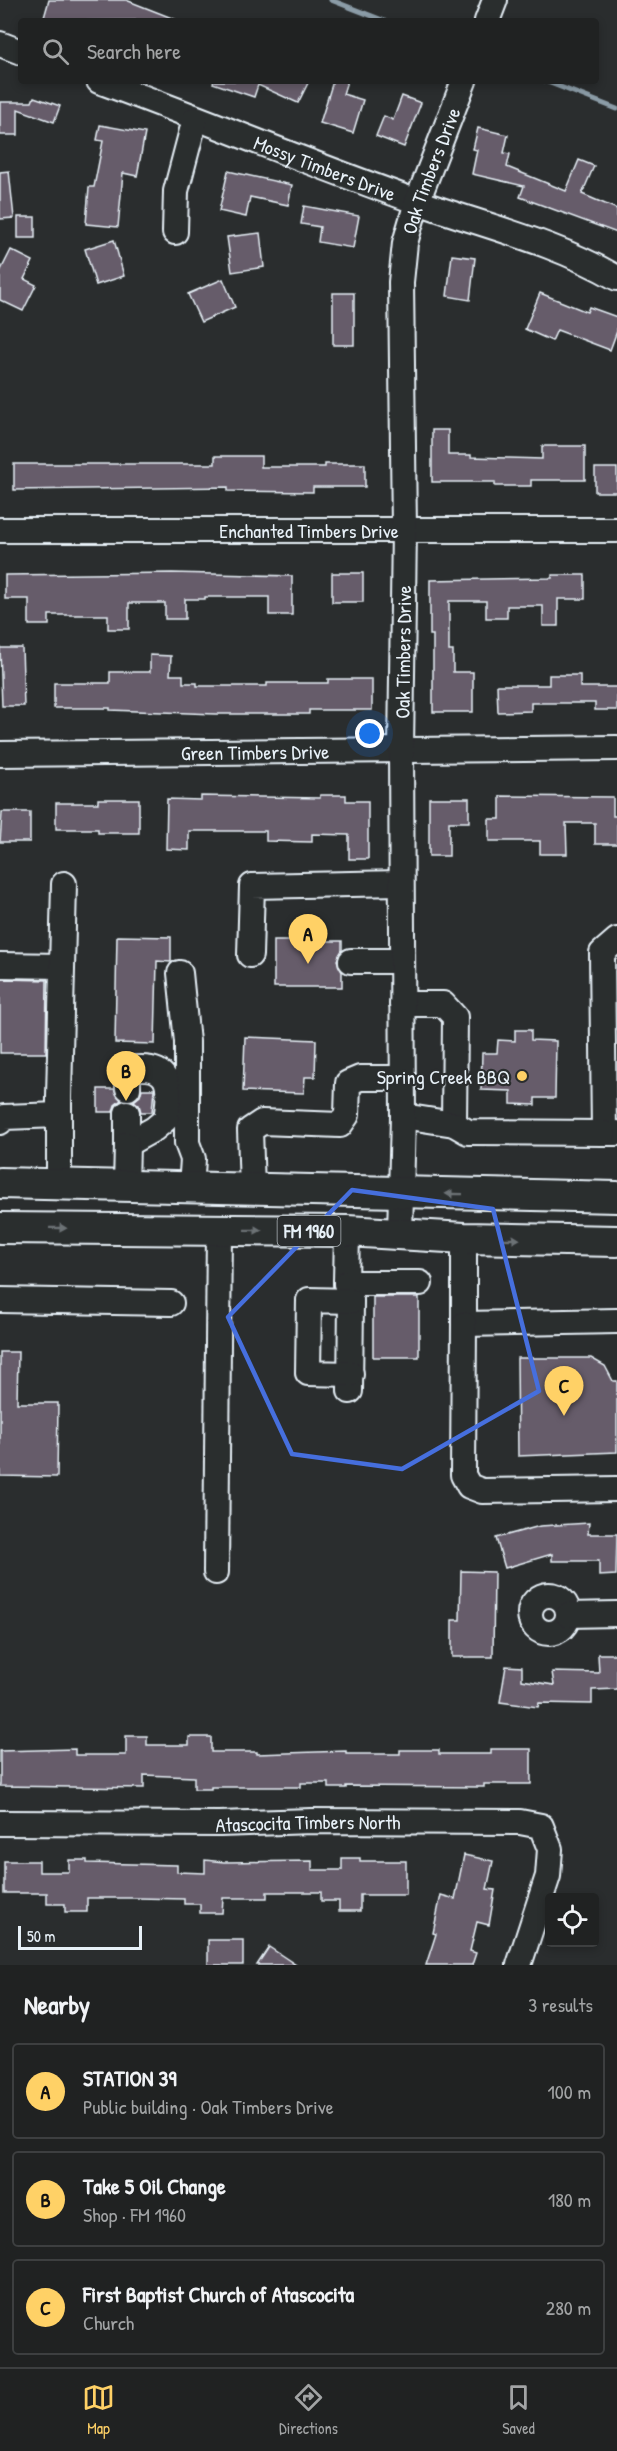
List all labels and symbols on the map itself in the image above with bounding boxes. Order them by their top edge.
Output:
street label: Oak Timbers Drive [395,103,466,237]
street label: Mossy Timbers Drive [250,128,400,207]
street label: Enchanted Timbers Drive [219,517,399,544]
street label: Oak Timbers Drive [388,585,417,719]
your location [355,719,384,748]
street label: Green Timbers Drive [181,737,329,766]
pin: A [288,914,328,964]
pin: B [106,1052,146,1101]
place label: Spring Creek BBQ [377,1063,510,1090]
marker: Spring Creek BBQ [515,1069,529,1083]
one-way arrow [444,1189,463,1198]
road number: FM 1960 [278,1216,340,1246]
one-way arrow [49,1223,68,1233]
one-way arrow [244,1225,263,1235]
one-way arrow [502,1234,521,1243]
pin: C [544,1366,584,1416]
street label: Atascocita Timbers North [215,1807,401,1838]
scale bar [18,1923,142,1950]

